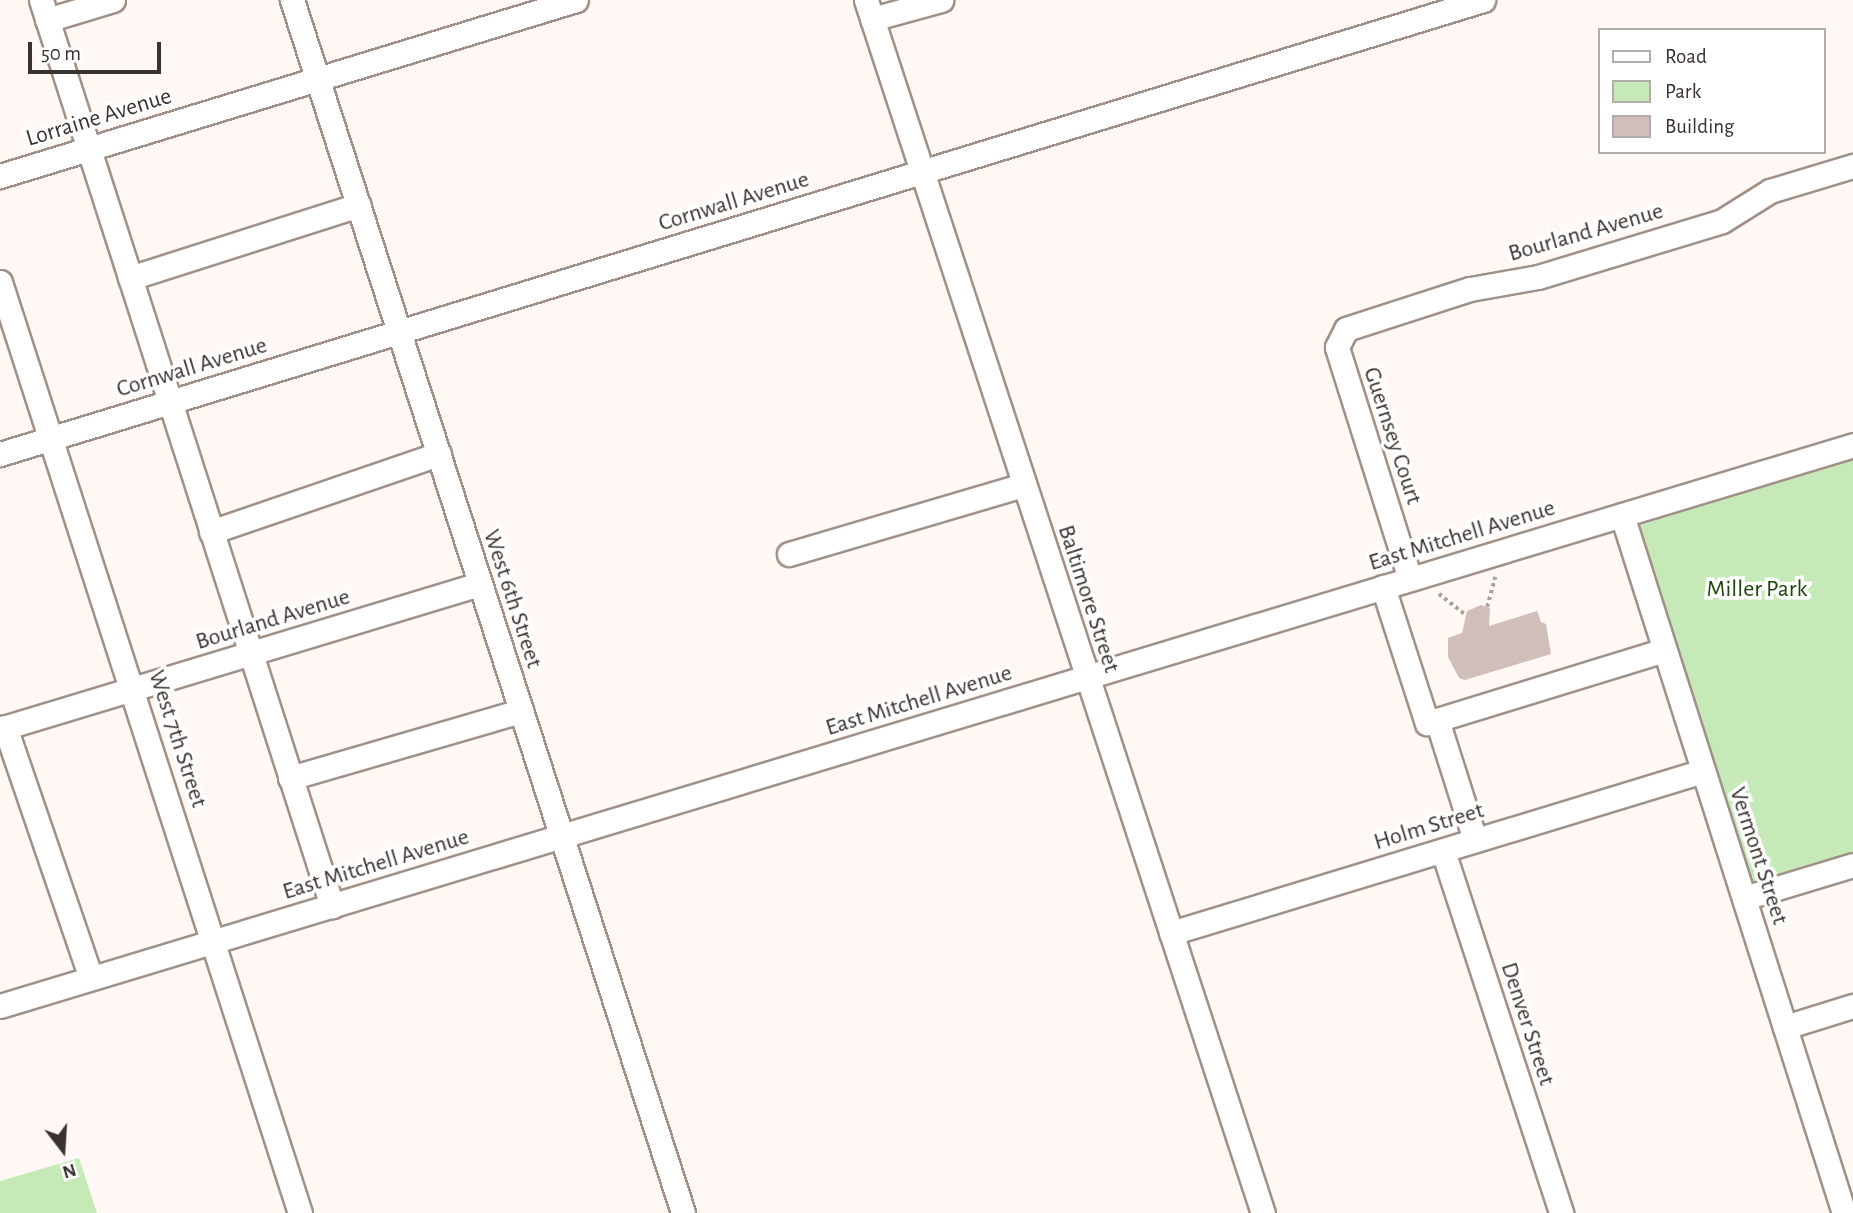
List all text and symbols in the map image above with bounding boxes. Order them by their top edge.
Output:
scale bar [32,28,164,72]
legend [1598,28,1825,154]
text: 50 m [41,43,81,64]
text: Road [1665,46,1707,67]
text: Park [1665,81,1701,102]
street label: Lorraine Avenue [23,82,175,154]
text: Building [1665,116,1734,137]
street label: Cornwall Avenue [655,165,813,239]
street label: Bourland Avenue [1505,197,1667,269]
street label: Cornwall Avenue [113,331,271,405]
street label: Guernsey Court [1356,364,1428,508]
street label: East Mitchell Avenue [1365,494,1559,578]
street label: Baltimore Street [1051,522,1125,676]
street label: West 6th Street [476,526,548,672]
park label: Miller Park [1707,576,1807,604]
street label: Bourland Avenue [192,583,354,657]
street label: East Mitchell Avenue [822,659,1016,743]
street label: West 7th Street [141,667,213,811]
street label: Vermont Street [1722,784,1794,928]
street label: Holm Street [1371,797,1487,857]
street label: East Mitchell Avenue [279,823,473,907]
street label: Denver Street [1494,959,1560,1089]
north arrow [28,1115,98,1185]
text: N [60,1160,78,1182]

